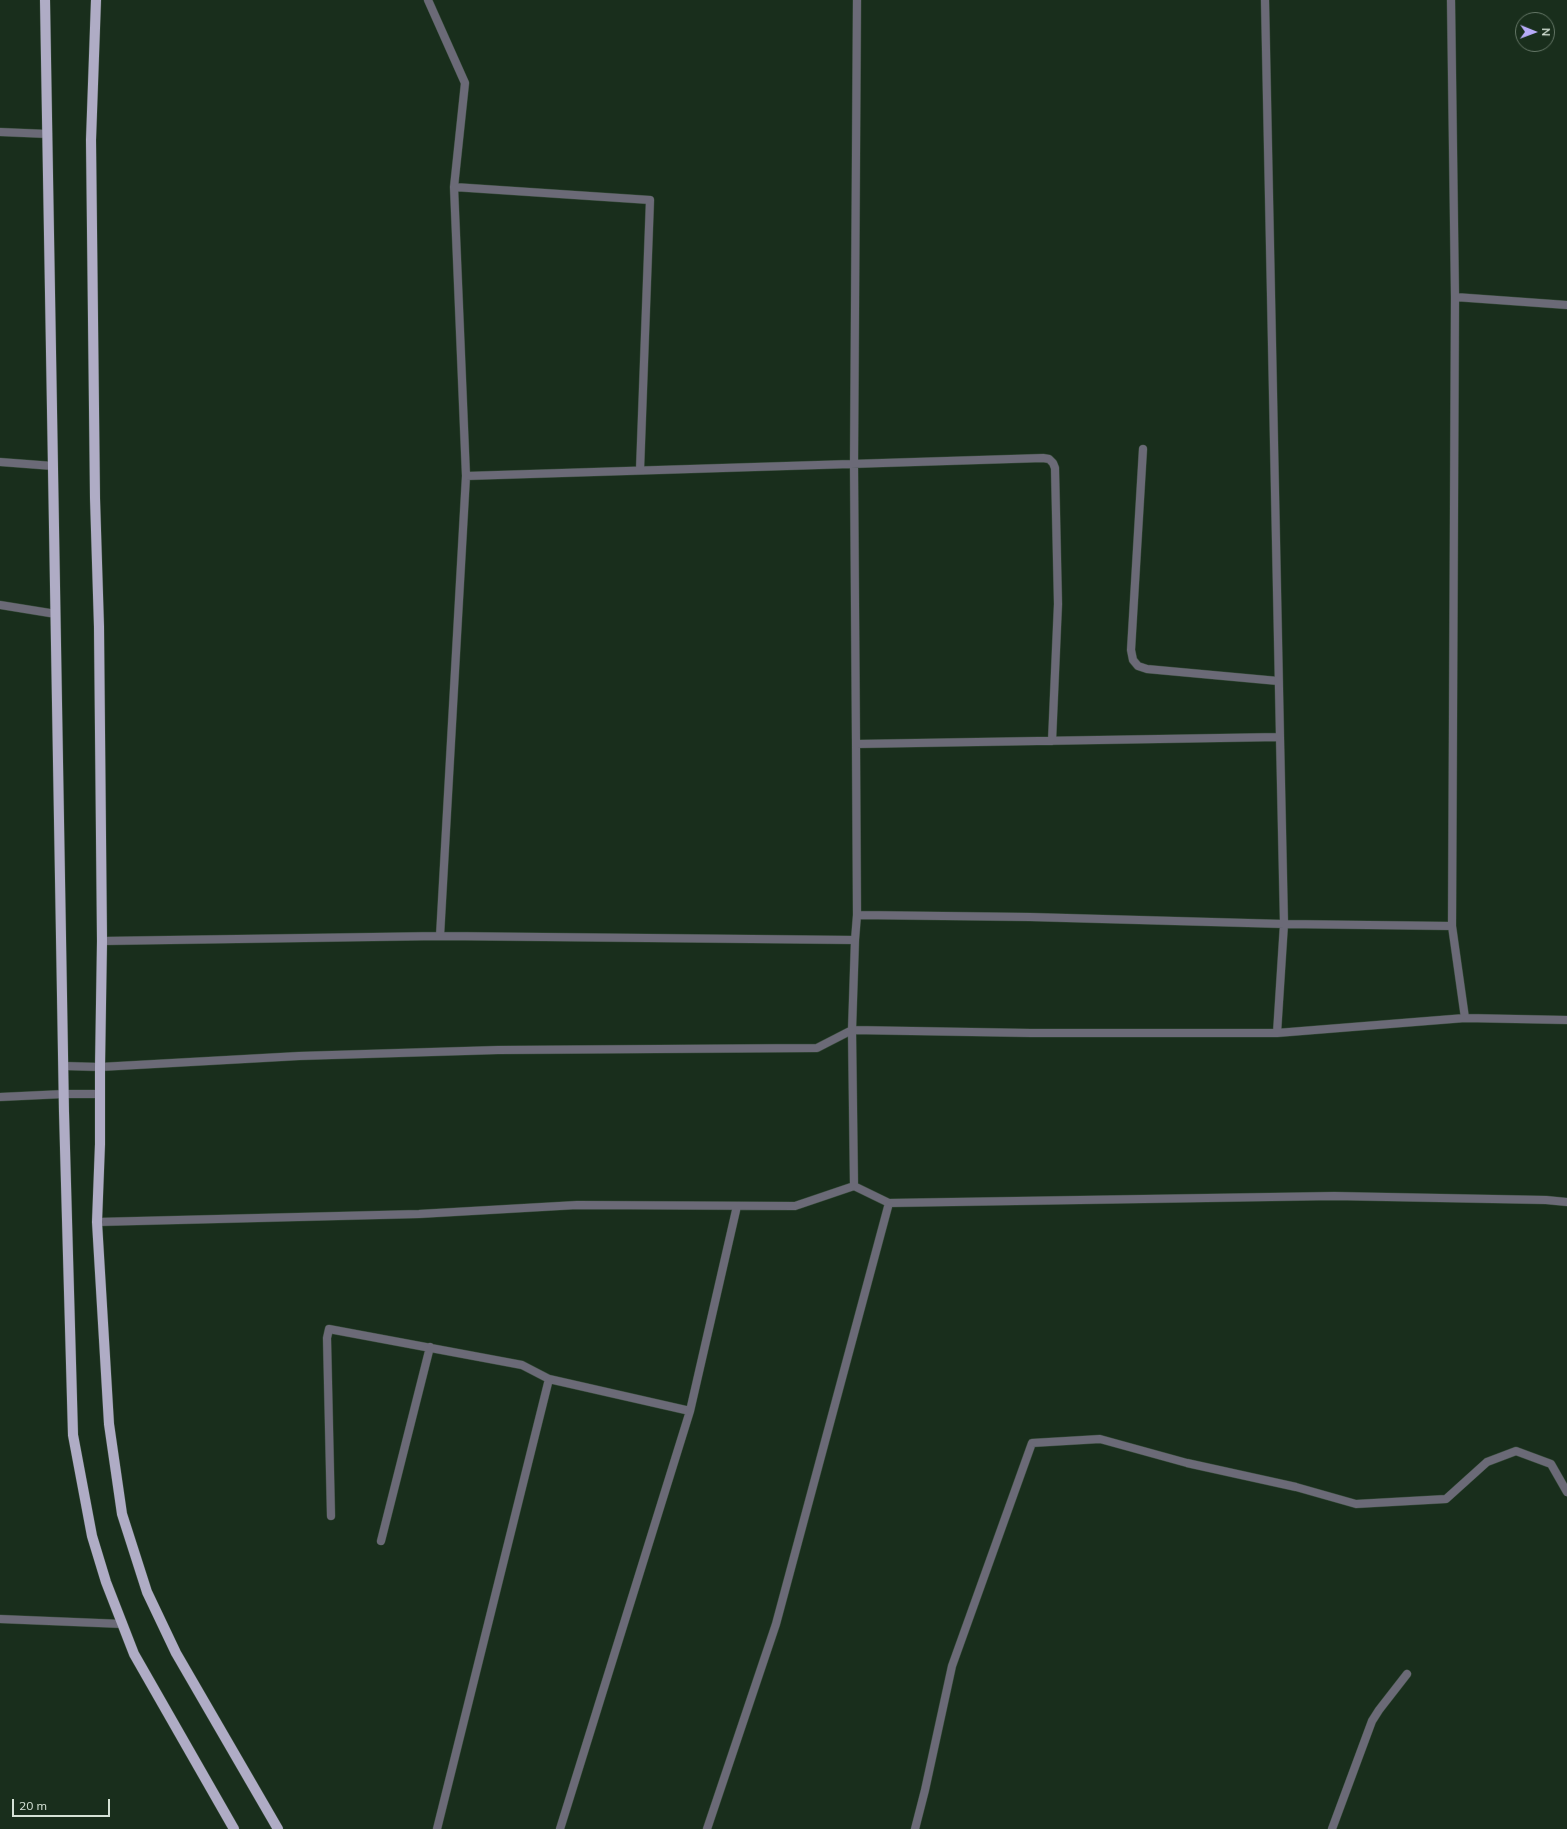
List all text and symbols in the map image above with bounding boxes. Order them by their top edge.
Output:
north arrow [1515,12,1555,52]
text: N [1539,28,1553,36]
scale bar [14,1791,112,1817]
text: 20 m [19,1798,47,1813]

